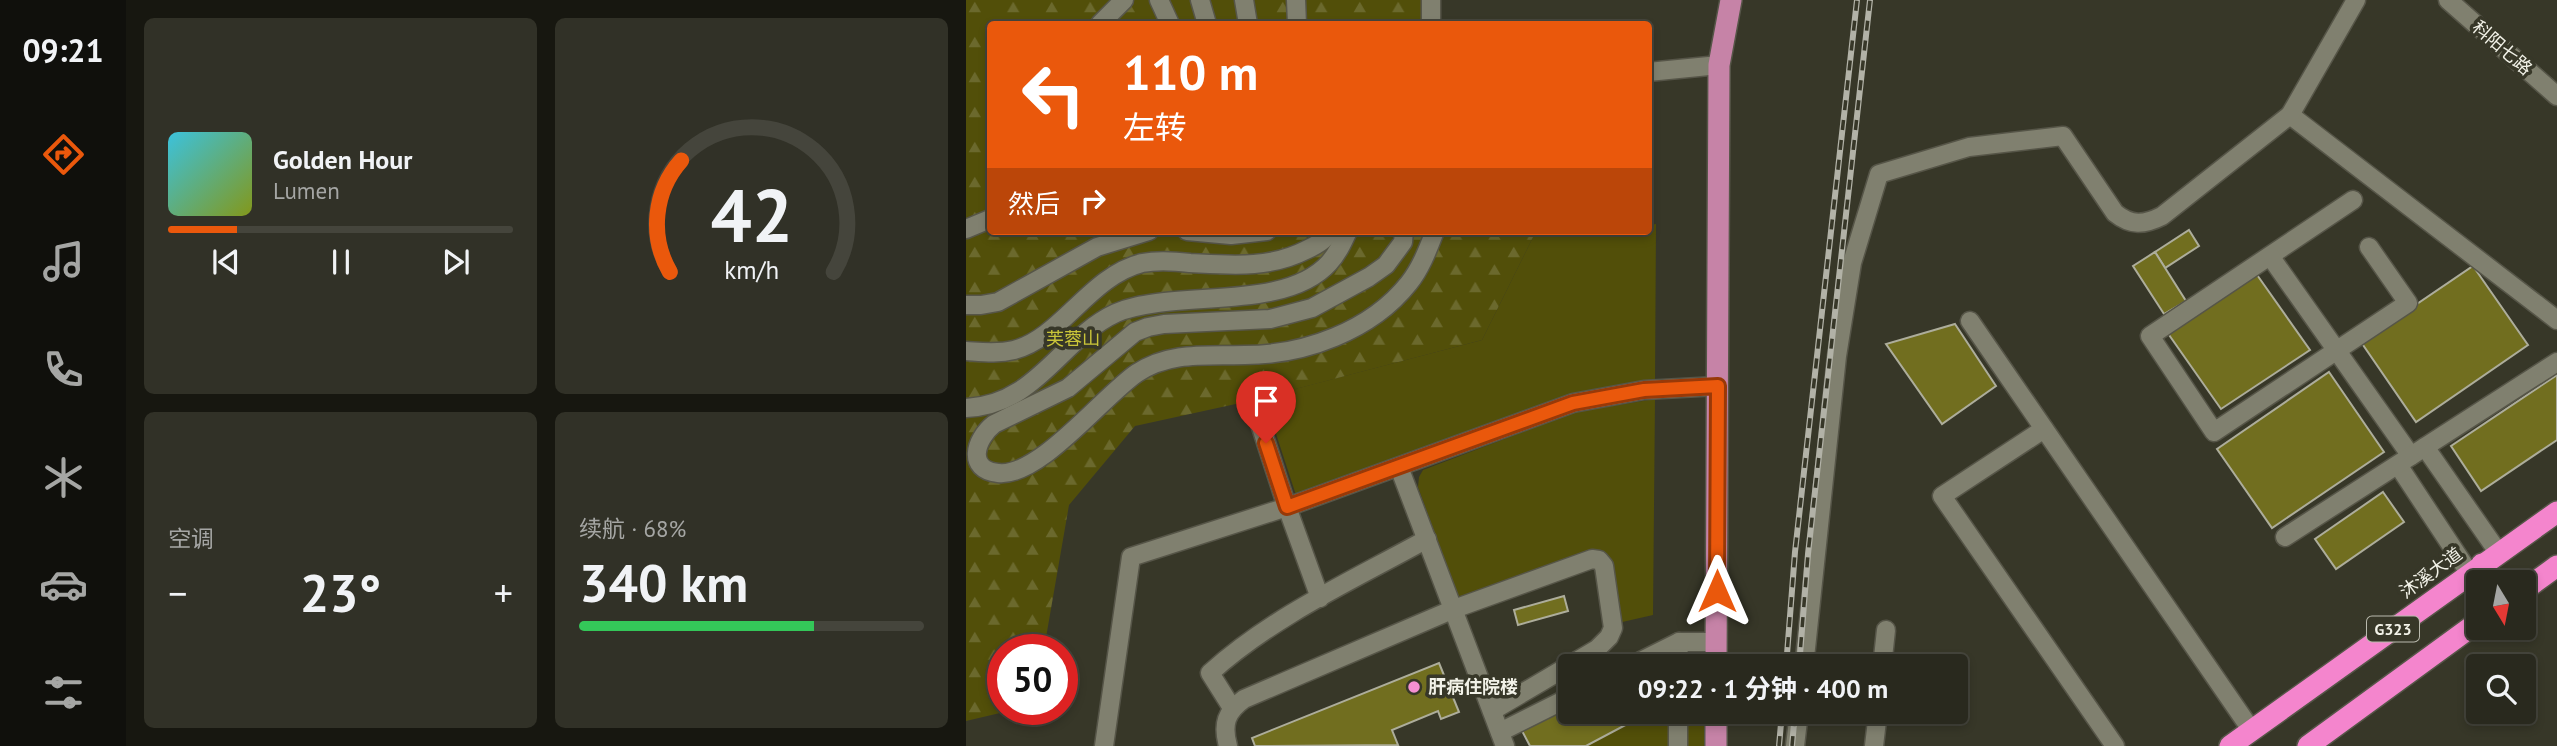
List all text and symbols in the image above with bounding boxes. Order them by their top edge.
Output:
street label: 科阳七路 [2468,15,2537,80]
text: 09:21 [22,29,104,71]
text: 110 m [1123,40,1258,104]
icon: left [1008,49,1099,140]
text: 左转 [1123,106,1187,148]
icon: directions [39,130,88,179]
text: Golden Hour [273,143,412,176]
text: 42 [710,169,793,263]
text: Lumen [273,176,340,205]
icon: right [1074,182,1112,220]
text: 然后 [1008,187,1060,220]
icon: music [39,237,88,286]
icon: previous [207,243,245,281]
icon: pause [322,243,360,281]
icon: next [437,243,475,281]
text: km/h [724,254,779,286]
park label: 芙蓉山 [1046,327,1100,350]
icon: phone [39,345,88,394]
pin [1236,371,1296,443]
icon: arrive [1247,382,1285,420]
icon: climate [39,453,88,502]
text: 续航 · 68% [579,514,686,543]
text: 空调 [168,524,214,553]
street label: 沐溪大道 [2395,542,2467,603]
text: 340 km [579,549,748,616]
position arrow [1680,554,1754,628]
text: 23° [300,559,381,626]
icon: car [39,560,88,609]
text: − [168,568,187,617]
text: + [494,568,513,617]
north arrow [2466,570,2536,640]
map controls [2466,570,2536,724]
road number: G323 [2367,616,2419,642]
speed limit sign: 50 [987,634,1078,725]
button: search [2466,654,2536,724]
icon: filters [39,668,88,717]
text: 09:22 · 1 分钟 · 400 m [1638,672,1888,705]
place label: 肝病住院楼 [1428,675,1518,698]
marker: 肝病住院楼 [1406,679,1422,695]

